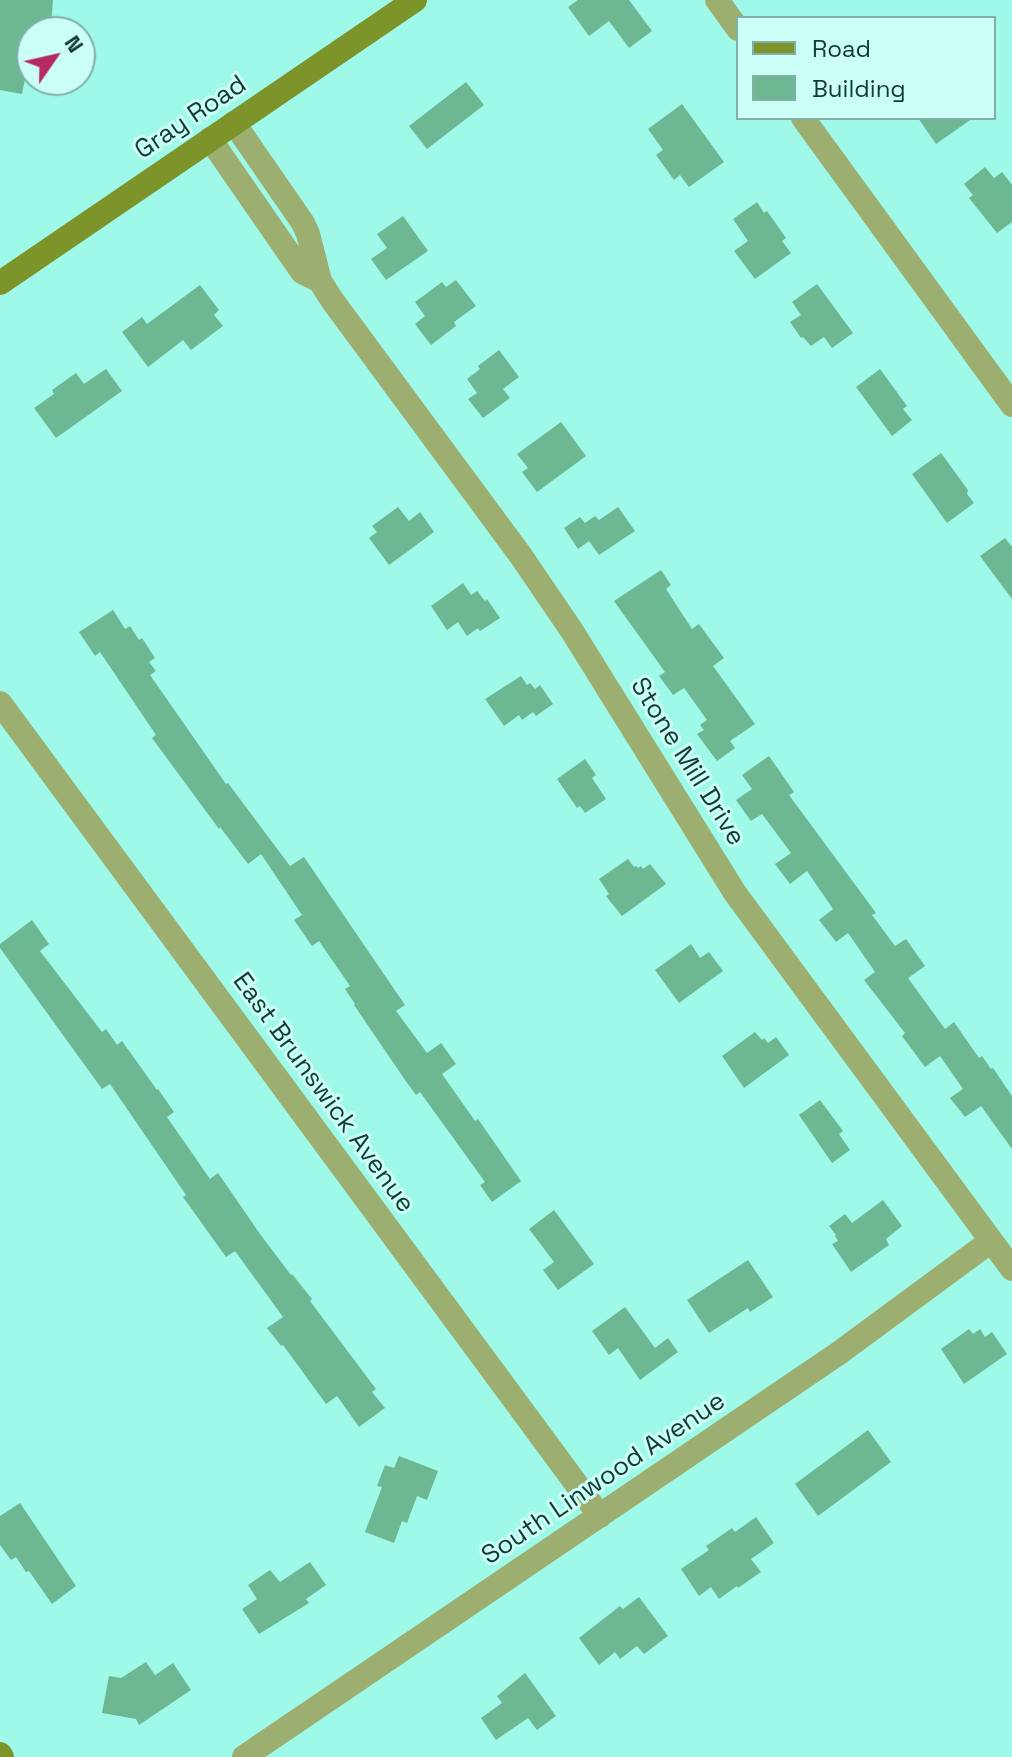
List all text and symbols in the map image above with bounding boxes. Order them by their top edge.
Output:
north arrow [16,16,96,96]
legend [736,16,996,120]
text: N [59,30,90,58]
text: Road [812,33,871,64]
street label: Gray Road [129,69,253,167]
text: Building [812,73,906,104]
street label: Stone Mill Drive [623,672,751,852]
street label: East Brunswick Avenue [225,967,421,1219]
street label: South Linwood Avenue [476,1386,732,1572]

